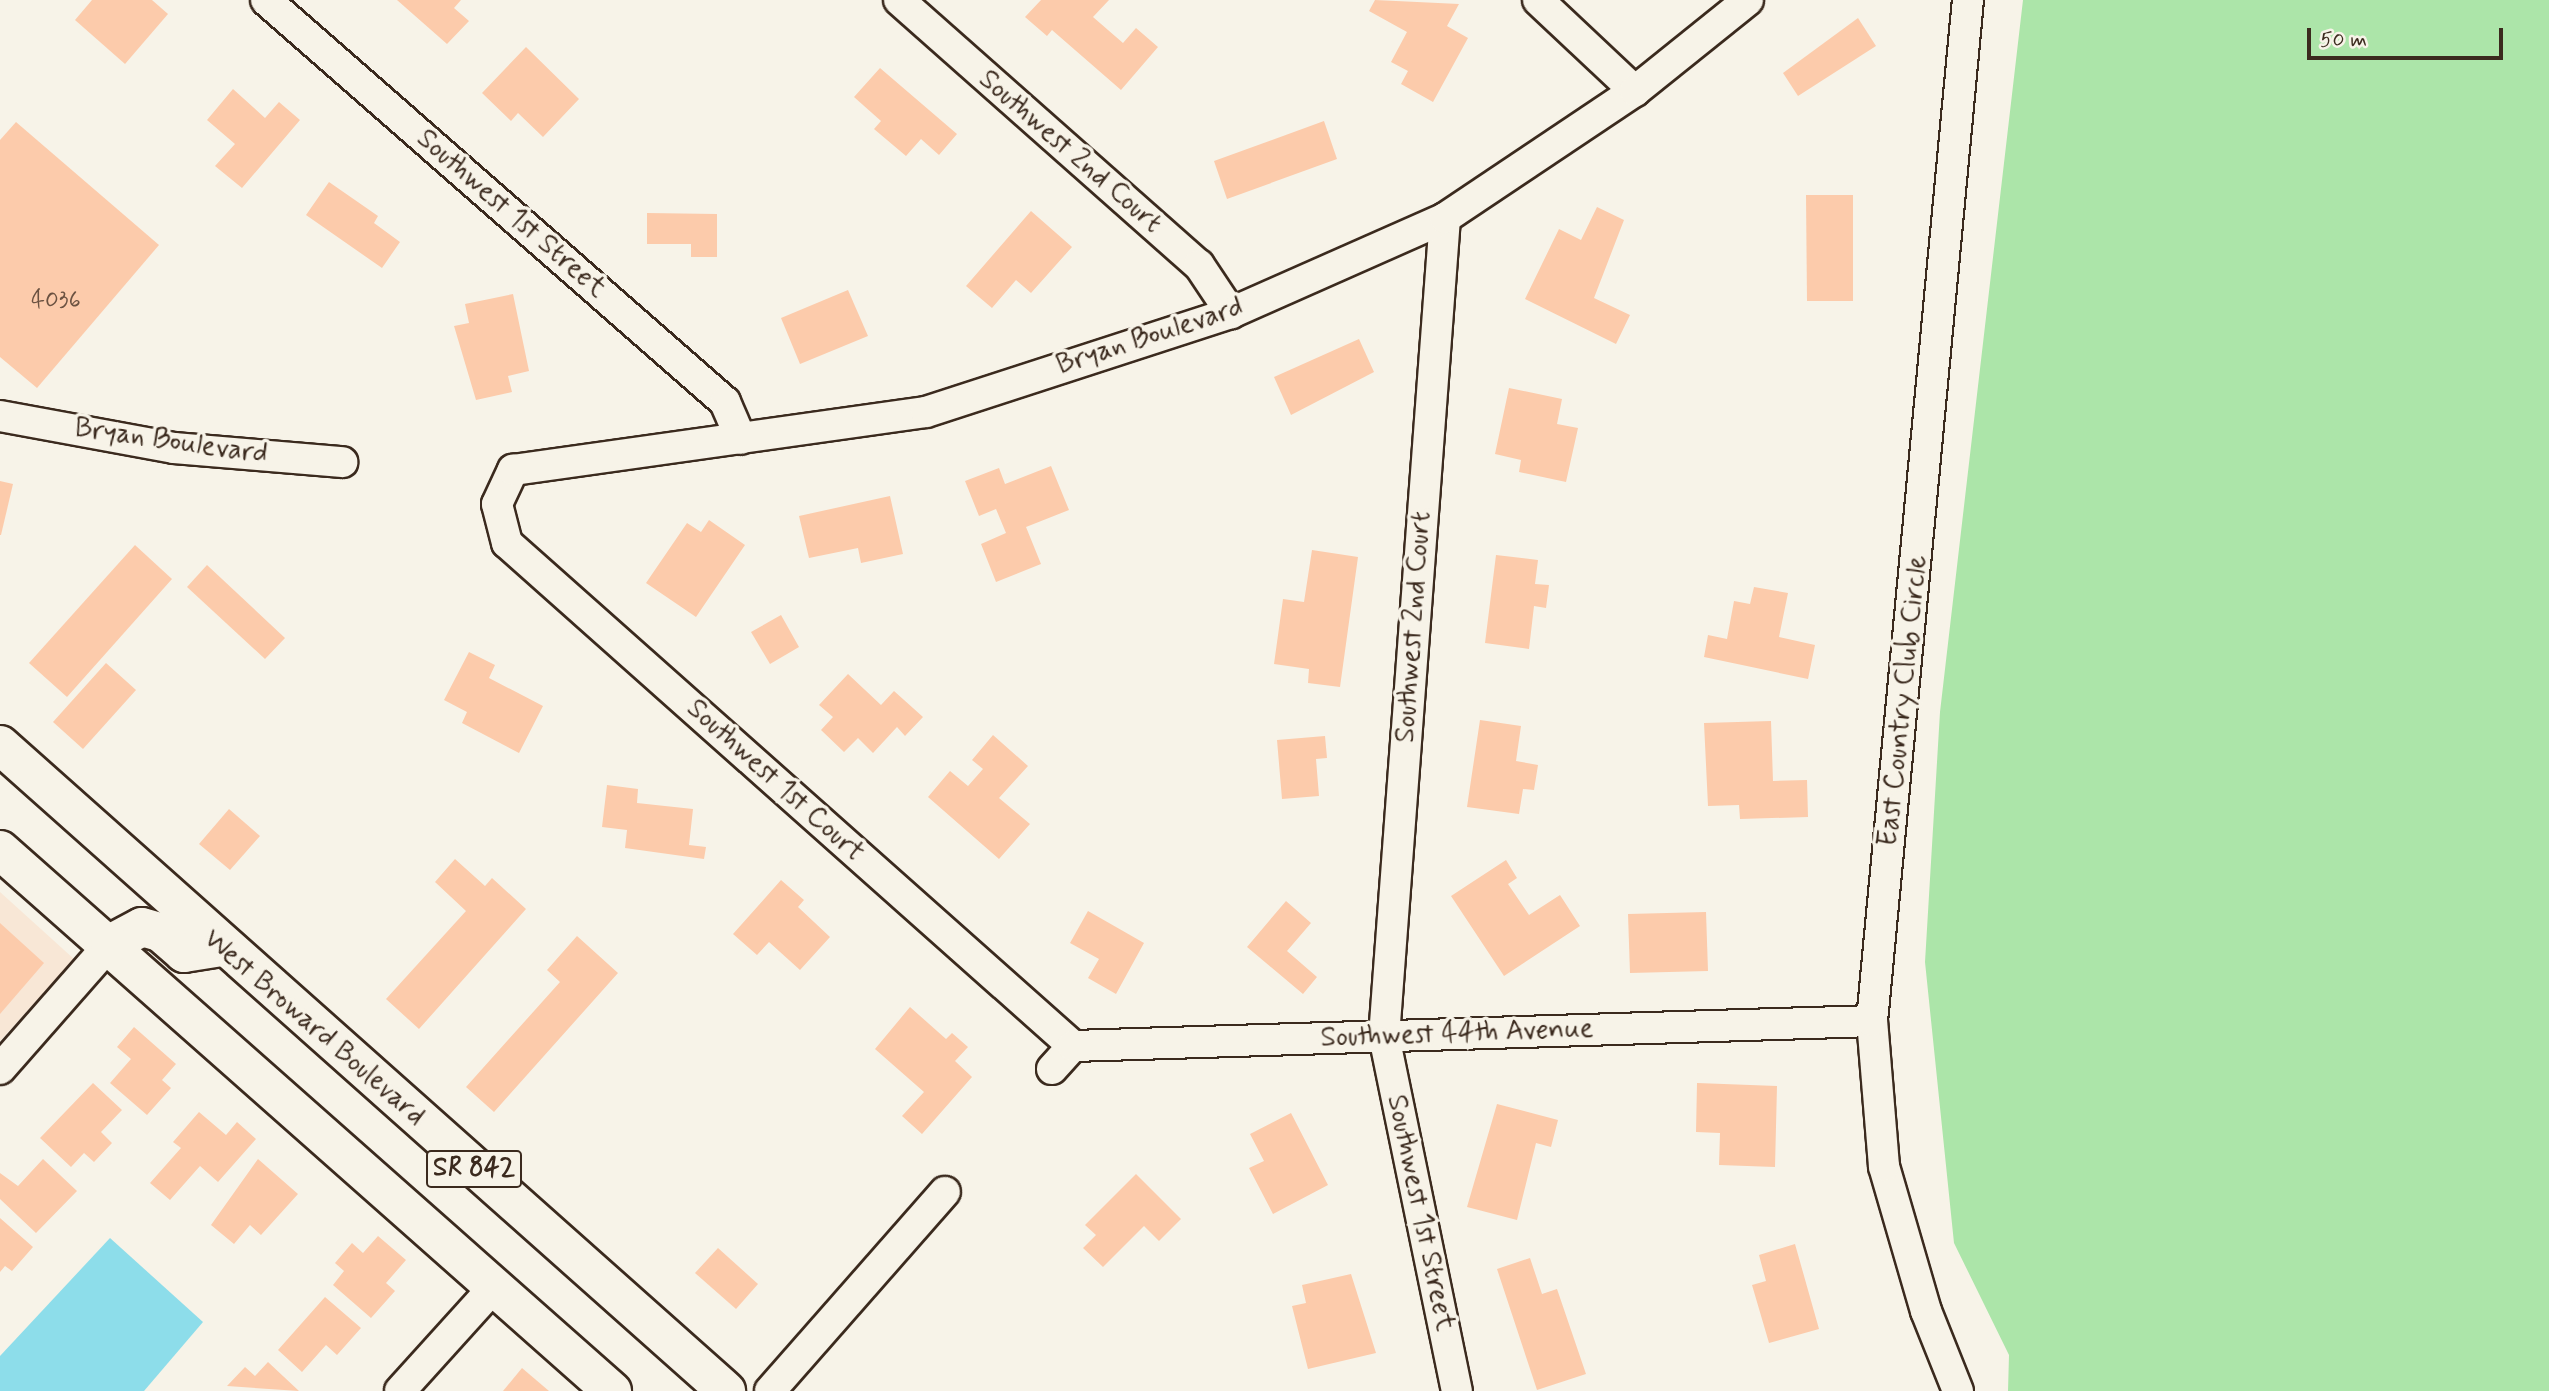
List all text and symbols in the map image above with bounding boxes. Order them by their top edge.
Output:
scale bar [2311,14,2507,58]
text: 50 m [2320,26,2367,54]
street label: Southwest 2nd Court [969,61,1171,243]
street label: Southwest 1st Street [409,122,613,306]
house number: 4036 [31,287,81,315]
street label: Bryan Boulevard [1055,292,1245,382]
street label: Bryan Boulevard [75,412,267,472]
street label: Southwest 2nd Court [1389,507,1439,747]
street label: East Country Club Circle [1872,553,1936,849]
street label: Southwest 1st Court [679,692,871,870]
street label: West Broward Boulevard [196,922,432,1134]
street label: Southwest 44th Avenue [1320,1012,1594,1056]
street label: Southwest 1st Street [1379,1092,1461,1334]
road number: SR 842 [425,1146,523,1192]

